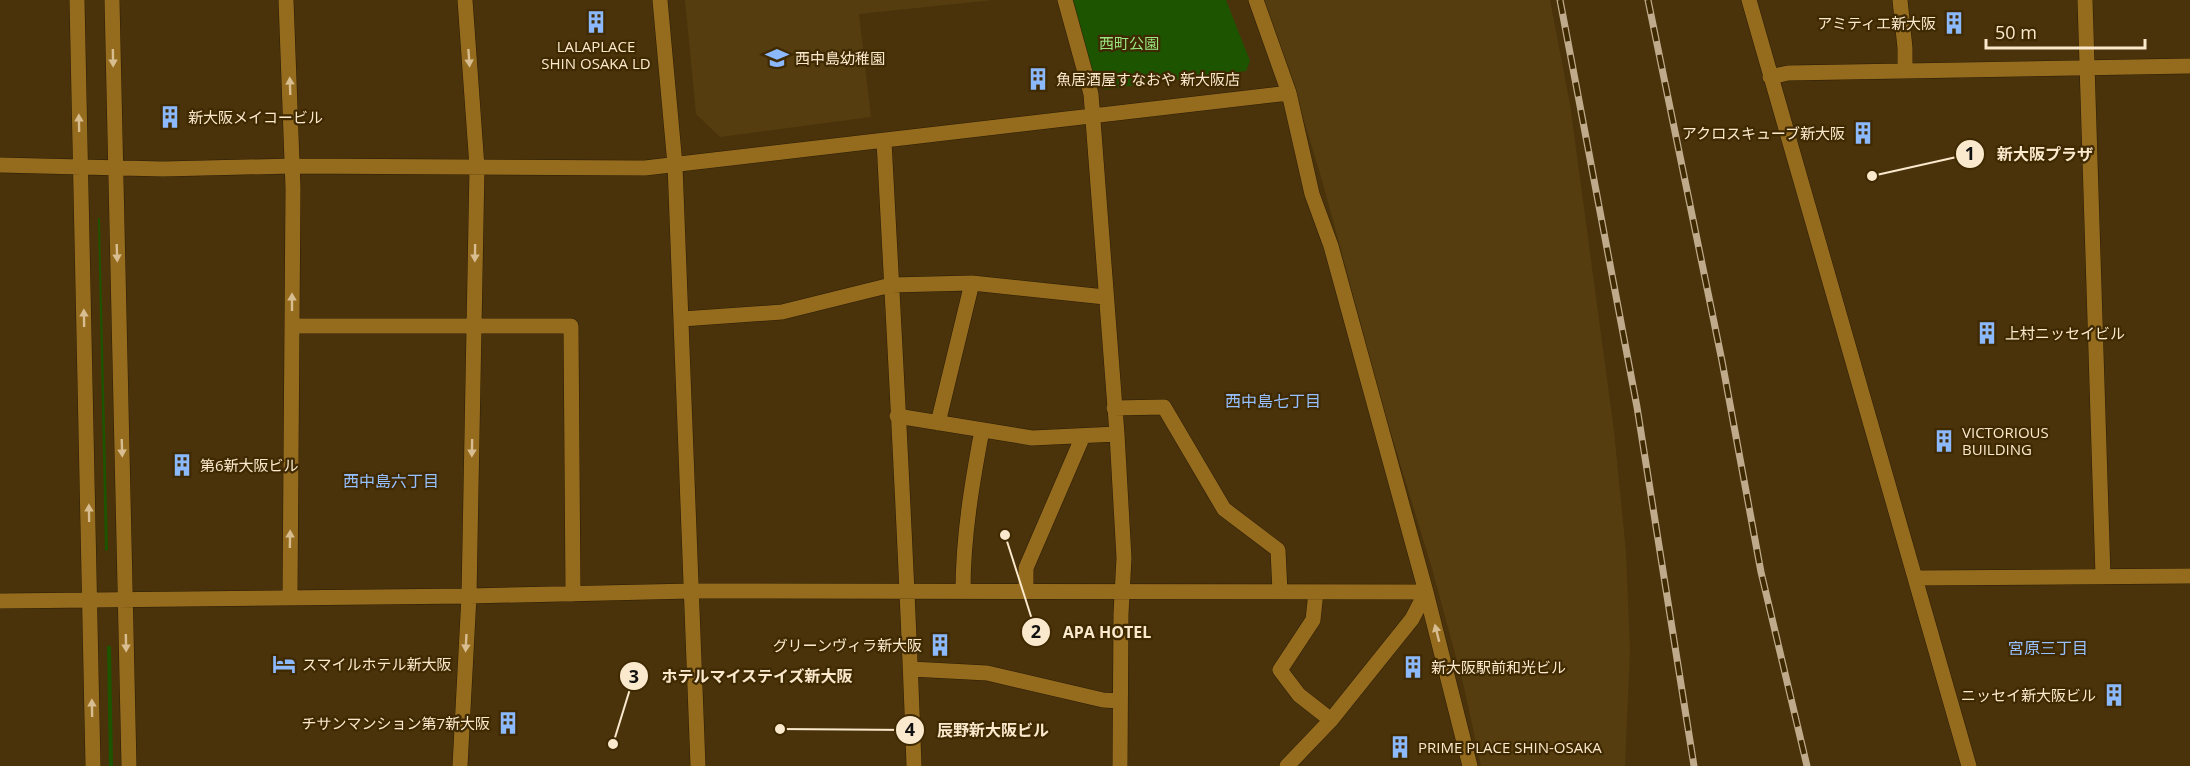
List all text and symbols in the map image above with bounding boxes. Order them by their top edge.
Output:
building icon: LALAPLACE SHIN OSAKA LD [583,9,609,35]
building icon: アミティエ新大阪 [1941,10,1967,36]
scale bar [1986,12,2145,50]
place label: アミティエ新大阪 [1817,13,1936,33]
text: 50 m [1995,20,2037,44]
park label: 西町公園 [1099,33,1159,53]
place label: LALAPLACE SHIN OSAKA LD [541,36,651,73]
school or university icon: 西中島幼稚園 [764,45,790,71]
place label: 西中島幼稚園 [795,48,885,68]
one-way arrow [108,49,118,68]
one-way arrow [465,49,474,68]
building icon: 魚居酒屋すなおや 新大阪店 [1025,66,1051,92]
place label: 魚居酒屋すなおや 新大阪店 [1056,69,1240,89]
one-way arrow [285,76,294,95]
building icon: 新大阪メイコービル [157,104,183,130]
place label: 新大阪メイコービル [188,107,323,127]
one-way arrow [75,113,84,132]
building icon: アクロスキューブ新大阪 [1850,120,1876,146]
place label: アクロスキューブ新大阪 [1682,123,1845,143]
callout: 新大阪プラザ [1955,137,2105,171]
text: 1 [1965,141,1975,165]
text: 新大阪プラザ [1997,143,2093,165]
one-way arrow [112,244,121,263]
one-way arrow [471,244,480,263]
one-way arrow [287,292,297,311]
one-way arrow [79,308,89,327]
building icon: 上村ニッセイビル [1974,320,2000,346]
place label: 上村ニッセイビル [2005,323,2125,343]
district label: 西中島七丁目 [1225,390,1321,412]
place label: VICTORIOUS BUILDING [1962,422,2049,459]
building icon: VICTORIOUS BUILDING [1931,428,1957,454]
one-way arrow [117,439,127,458]
one-way arrow [467,439,477,458]
building icon: 第6新大阪ビル [169,452,195,478]
place label: 第6新大阪ビル [200,455,299,475]
district label: 西中島六丁目 [343,470,439,492]
one-way arrow [84,503,93,522]
one-way arrow [285,529,295,548]
callout: APA HOTEL [1021,615,1164,649]
text: 2 [1031,619,1041,643]
text: APA HOTEL [1063,621,1151,643]
one-way arrow [1431,624,1441,643]
building icon: グリーンヴィラ新大阪 [927,632,953,658]
one-way arrow [462,633,471,652]
one-way arrow [121,634,131,653]
place label: グリーンヴィラ新大阪 [773,635,922,655]
district label: 宮原三丁目 [2008,637,2088,659]
hotel icon: スマイルホテル新大阪 [271,651,297,677]
place label: スマイルホテル新大阪 [302,654,452,674]
building icon: 新大阪駅前和光ビル [1400,654,1426,680]
place label: 新大阪駅前和光ビル [1431,657,1566,677]
callout: ホテルマイステイズ新大阪 [619,659,865,693]
text: 3 [629,664,639,688]
text: ホテルマイステイズ新大阪 [661,665,853,687]
building icon: ニッセイ新大阪ビル [2101,682,2127,708]
place label: ニッセイ新大阪ビル [1961,685,2096,705]
one-way arrow [88,698,97,717]
building icon: チサンマンション第7新大阪 [495,710,521,736]
place label: チサンマンション第7新大阪 [301,713,490,733]
callout: 辰野新大阪ビル [895,713,1061,747]
text: 4 [905,717,915,741]
text: 辰野新大阪ビル [937,719,1049,741]
building icon: PRIME PLACE SHIN-OSAKA [1387,734,1413,760]
place label: PRIME PLACE SHIN-OSAKA [1418,737,1602,757]

